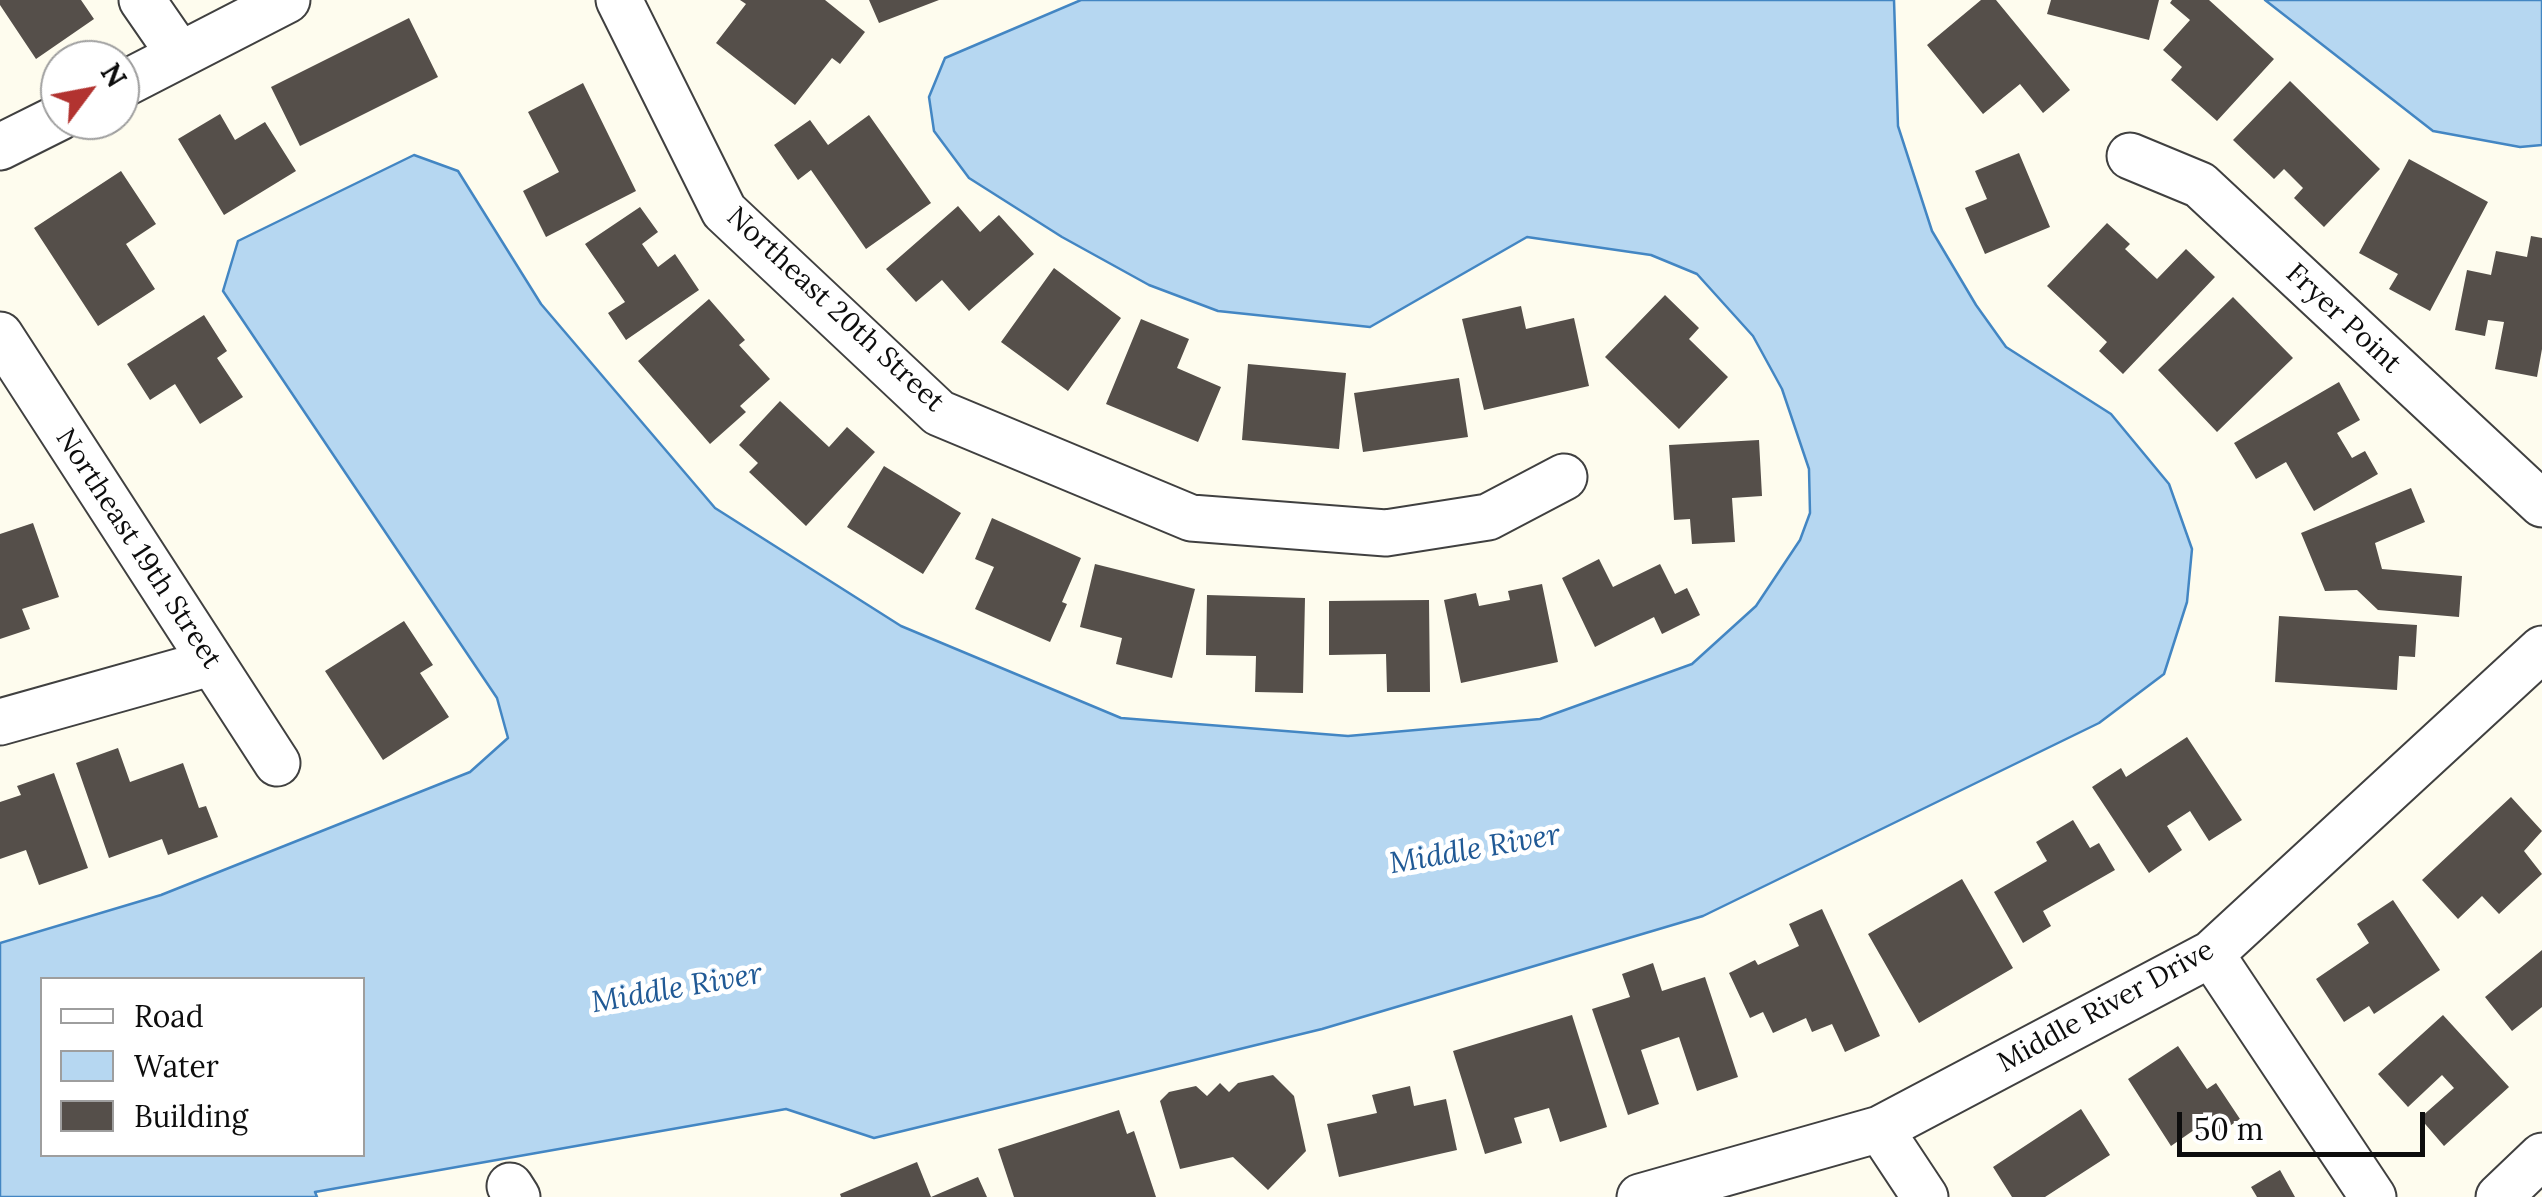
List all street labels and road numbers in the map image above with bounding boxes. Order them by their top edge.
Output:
street label: Northeast 20th Street [719,201,951,419]
street label: Fryer Point [2278,257,2408,381]
street label: Northeast 19th Street [48,423,228,675]
street label: Middle River Drive [1992,934,2220,1080]

